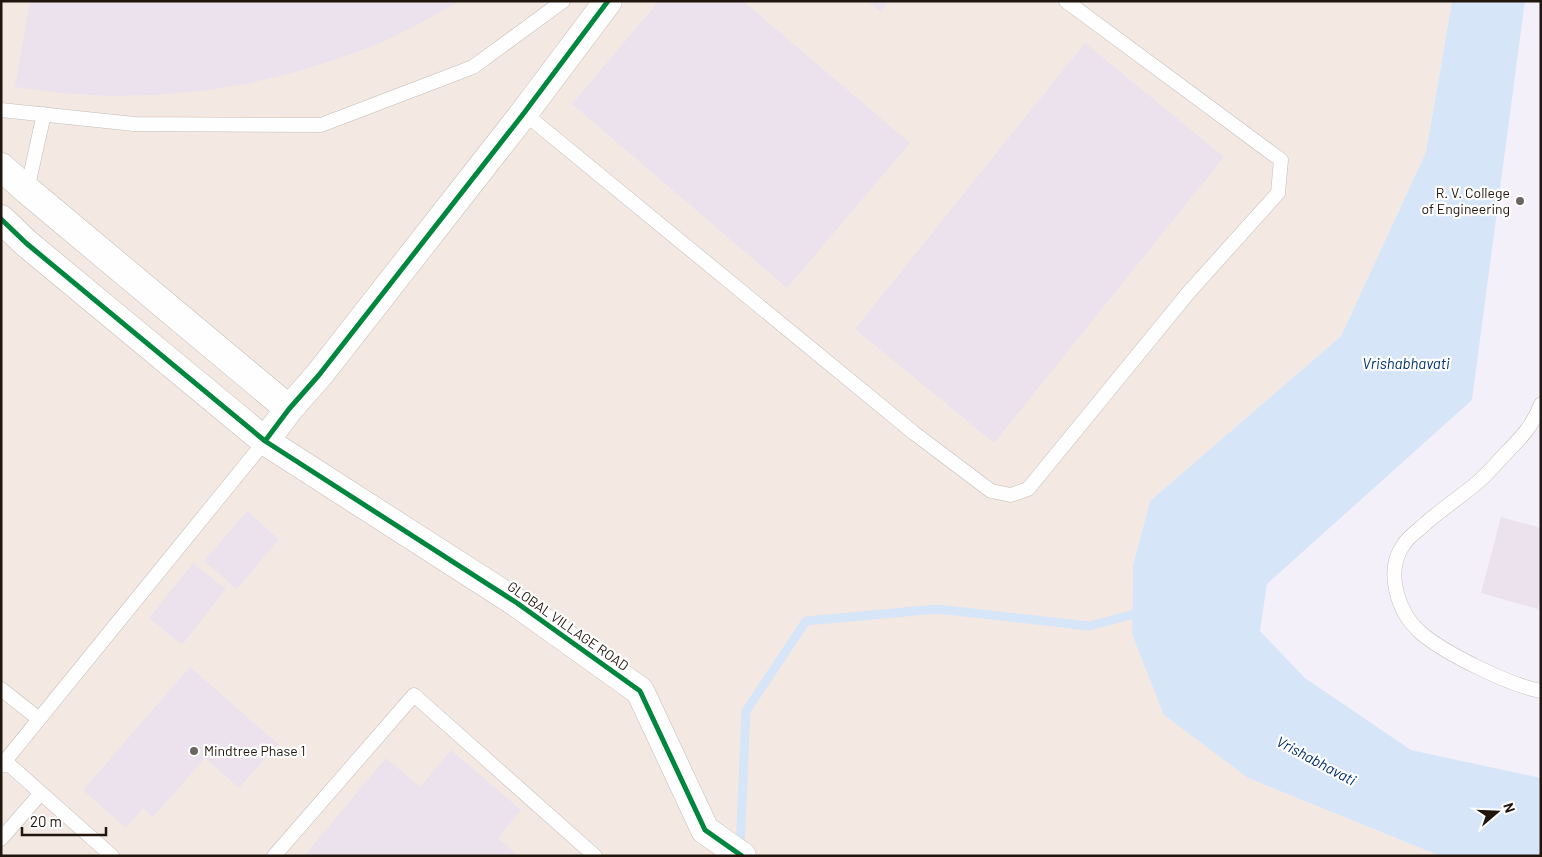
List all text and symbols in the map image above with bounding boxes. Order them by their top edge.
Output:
place label: R. V. College of Engineering [1422,184,1510,217]
marker: R. V. College of Engineering [1514,195,1526,207]
water label: Vrishabhavati [1362,354,1450,372]
street label: GLOBAL VILLAGE ROAD [504,577,632,674]
water label: Vrishabhavati [1274,732,1360,789]
place label: Mindtree Phase 1 [204,742,305,759]
marker: Mindtree Phase 1 [188,745,200,757]
north arrow [1472,787,1522,837]
text: N [1500,800,1519,815]
scale bar [22,804,106,836]
text: 20 m [30,812,62,830]

